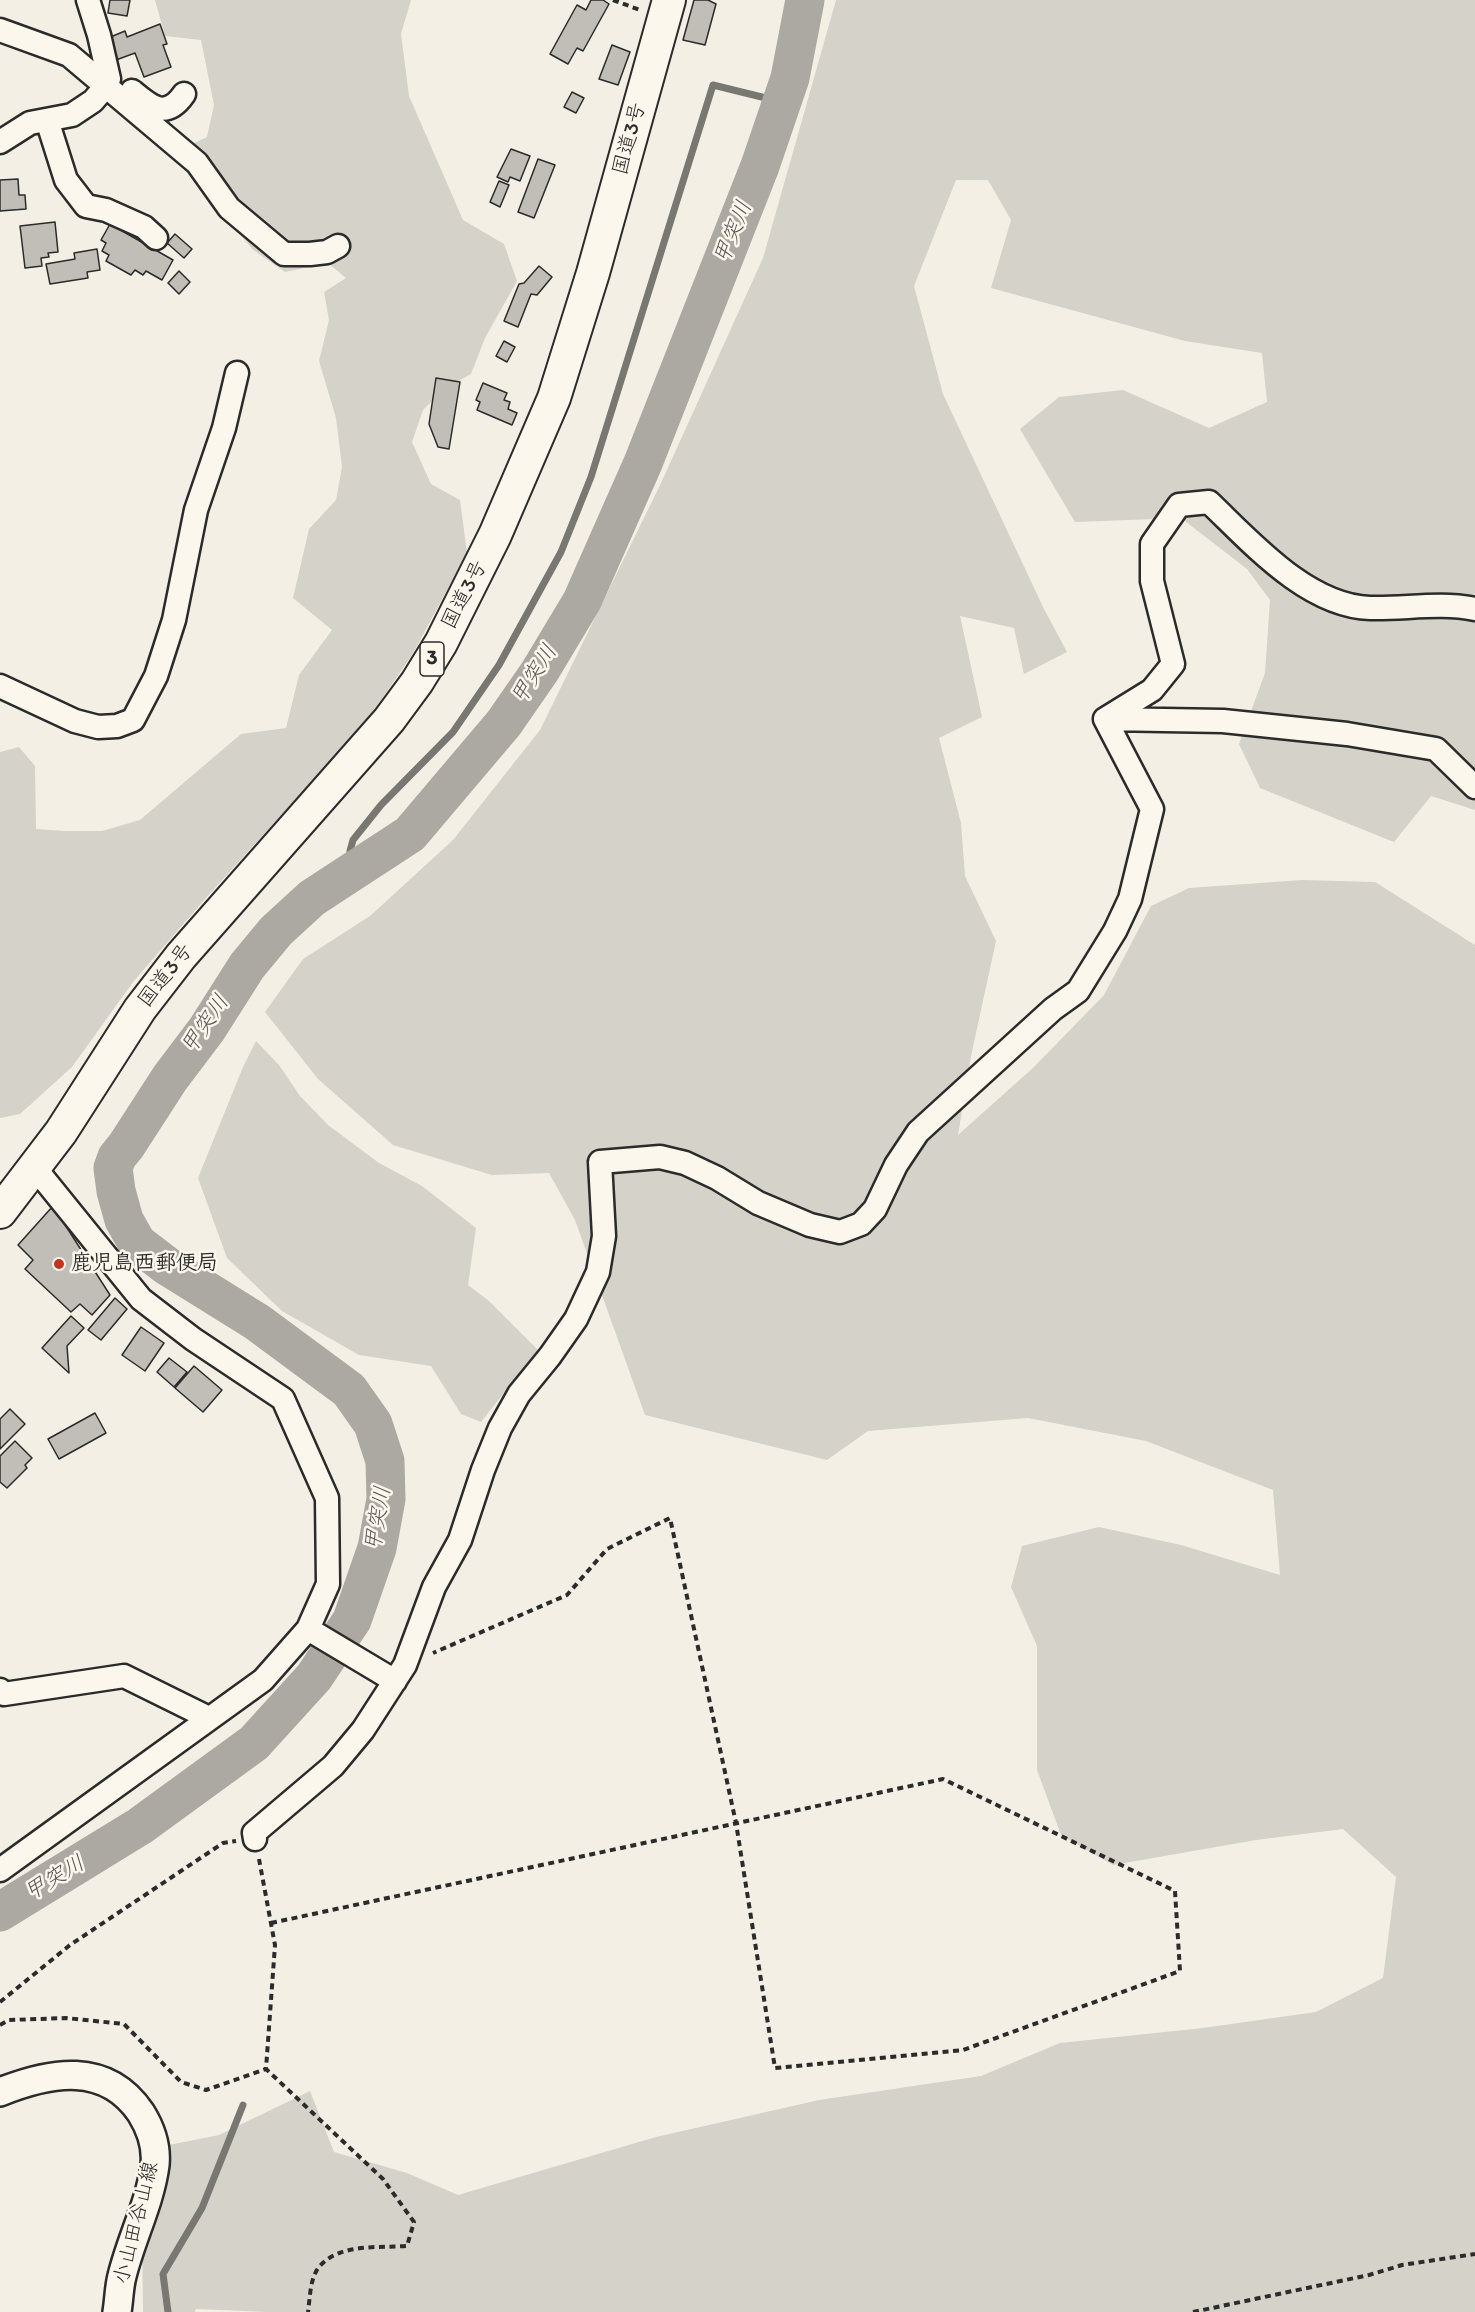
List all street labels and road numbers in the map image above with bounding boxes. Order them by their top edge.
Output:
street label: 国道3号 [608,100,652,178]
street label: 国道3号 [437,556,493,634]
road number: 3 [420,642,444,676]
street label: 国道3号 [133,939,199,1013]
street label: 小山田谷山線 [110,2159,164,2287]

